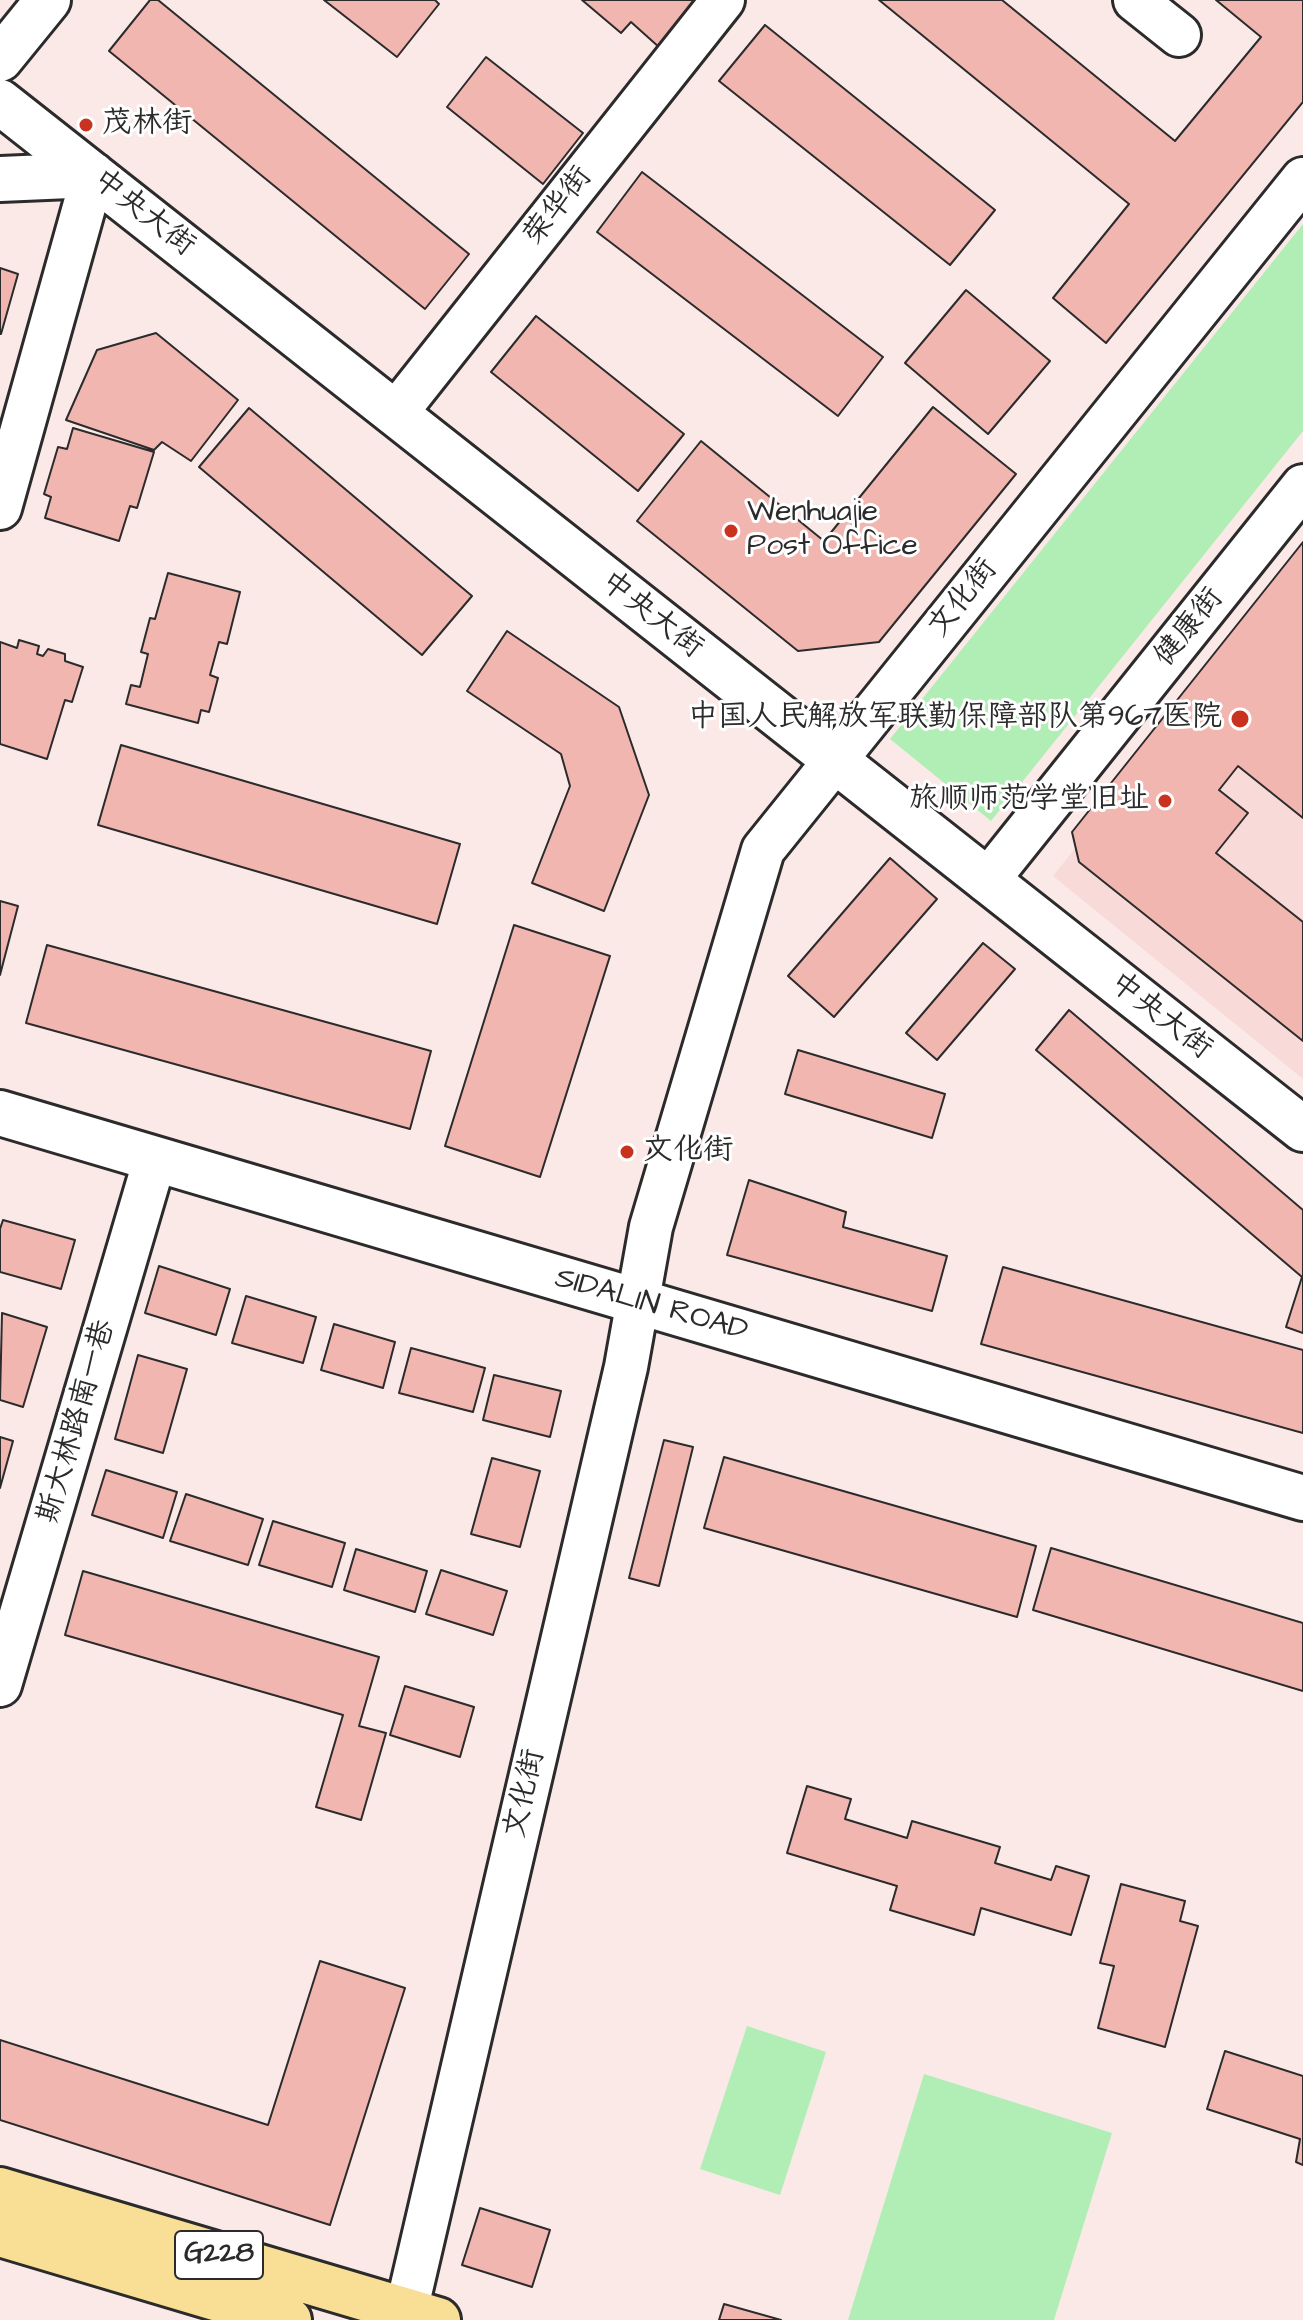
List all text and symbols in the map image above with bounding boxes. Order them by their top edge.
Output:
place label: 茂林街 [102,107,192,143]
marker: 茂林街 [77,116,95,134]
street label: 荣华街 [517,160,601,254]
street label: 中央大街 [85,163,201,265]
place label: Wenhuajie Post Office [747,496,918,566]
marker: Wenhuajie Post Office [722,522,740,540]
street label: 文化街 [922,553,1006,645]
street label: 中央大街 [593,565,709,667]
street label: 健康街 [1148,582,1232,674]
place label: 中国人民解放军联勤保障部队第967医院 [688,701,1222,737]
marker: 中国人民解放军联勤保障部队第967医院 [1229,708,1251,730]
place label: 旅顺师范学堂旧址 [909,783,1149,819]
marker: 旅顺师范学堂旧址 [1156,792,1174,810]
street label: 中央大街 [1102,966,1218,1068]
place label: 文化街 [643,1134,733,1170]
marker: 文化街 [618,1143,636,1161]
street label: SIDALIN ROAD [550,1261,752,1351]
street label: 斯大林路南一巷 [32,1316,124,1528]
street label: 文化街 [498,1746,554,1842]
road number: G228 [175,2231,263,2279]

